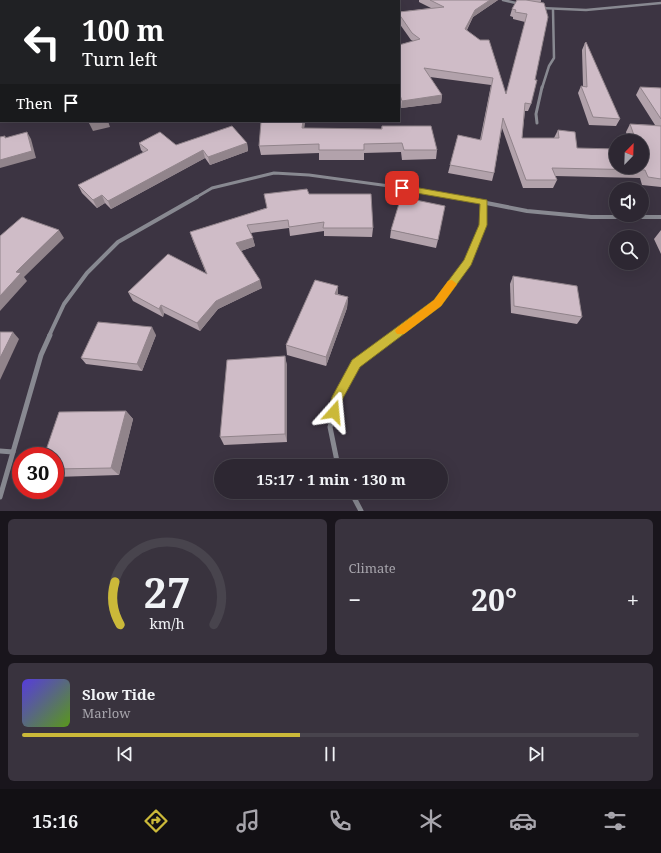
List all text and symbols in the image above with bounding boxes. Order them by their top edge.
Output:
text: 100 m [82,11,164,49]
icon: left [16,16,68,68]
text: Turn left [82,47,157,71]
icon: arrive [60,92,82,114]
text: Then [16,93,52,113]
north arrow [609,134,649,174]
map controls [609,134,649,270]
pin [385,171,419,205]
icon: arrive [391,177,413,199]
button: sound [609,182,649,222]
button: search [609,230,649,270]
position arrow [313,391,355,433]
speed limit sign: 30 [12,447,64,499]
text: 15:17 · 1 min · 130 m [256,469,406,489]
text: Climate [349,559,396,577]
text: 27 [144,564,191,620]
text: 20° [471,579,517,620]
text: − [349,584,361,614]
text: + [627,584,639,614]
text: km/h [150,614,185,633]
text: Slow Tide [82,684,155,704]
text: Marlow [82,704,130,722]
icon: previous [114,743,136,765]
icon: pause [319,743,341,765]
icon: next [525,743,547,765]
icon: directions [142,807,170,835]
icon: music [234,807,262,835]
icon: phone [326,807,354,835]
icon: climate [417,807,445,835]
icon: car [509,807,537,835]
icon: filters [601,807,629,835]
text: 15:16 [32,809,78,833]

